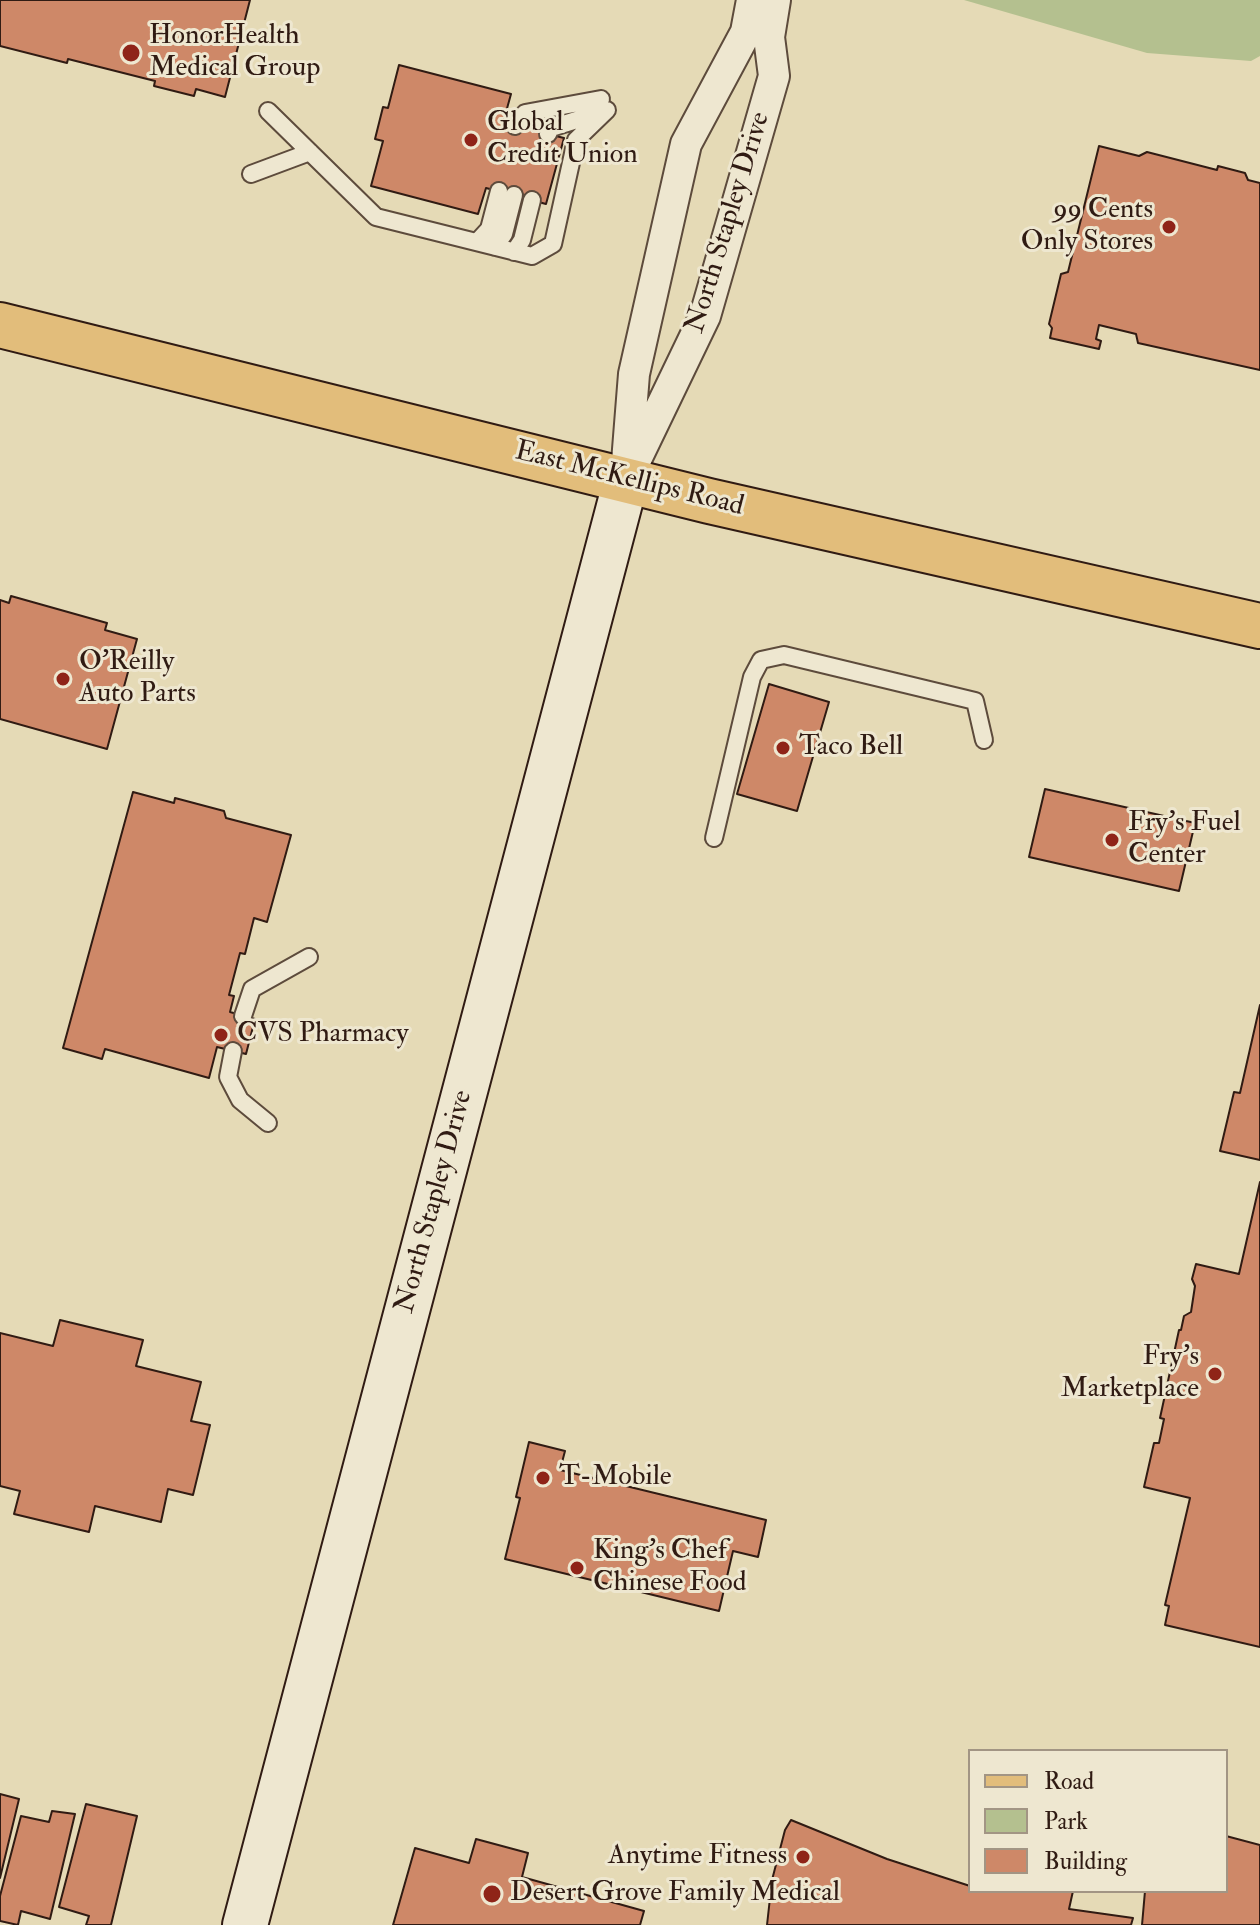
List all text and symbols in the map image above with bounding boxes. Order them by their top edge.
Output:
place label: HonorHealth Medical Group [149,20,320,86]
marker: HonorHealth Medical Group [120,42,142,64]
place label: Global Credit Union [487,107,638,173]
street label: North Stapley Drive [679,108,779,338]
marker: Global Credit Union [462,131,480,149]
place label: 99 Cents Only Stores [1021,194,1153,260]
marker: 99 Cents Only Stores [1160,218,1178,236]
street label: East McKellips Road [511,435,747,525]
place label: O'Reilly Auto Parts [79,646,196,712]
marker: O'Reilly Auto Parts [54,670,72,688]
place label: Taco Bell [799,731,903,765]
marker: Taco Bell [774,739,792,757]
place label: Fry's Fuel Center [1128,807,1241,873]
marker: Fry's Fuel Center [1103,831,1121,849]
place label: CVS Pharmacy [237,1018,409,1052]
marker: CVS Pharmacy [212,1026,230,1044]
street label: North Stapley Drive [389,1087,481,1317]
place label: Fry's Marketplace [1061,1341,1199,1407]
marker: Fry's Marketplace [1206,1365,1224,1383]
place label: T-Mobile [559,1461,672,1495]
marker: T-Mobile [534,1469,552,1487]
place label: King's Chef Chinese Food [593,1535,747,1601]
marker: King's Chef Chinese Food [568,1559,586,1577]
legend [968,1749,1228,1893]
text: Road [1044,1766,1094,1797]
text: Park [1044,1806,1088,1837]
place label: Anytime Fitness [608,1840,787,1874]
text: Building [1044,1846,1127,1877]
marker: Anytime Fitness [794,1848,812,1866]
place label: Desert Grove Family Medical [510,1877,840,1911]
marker: Desert Grove Family Medical [481,1883,503,1905]

